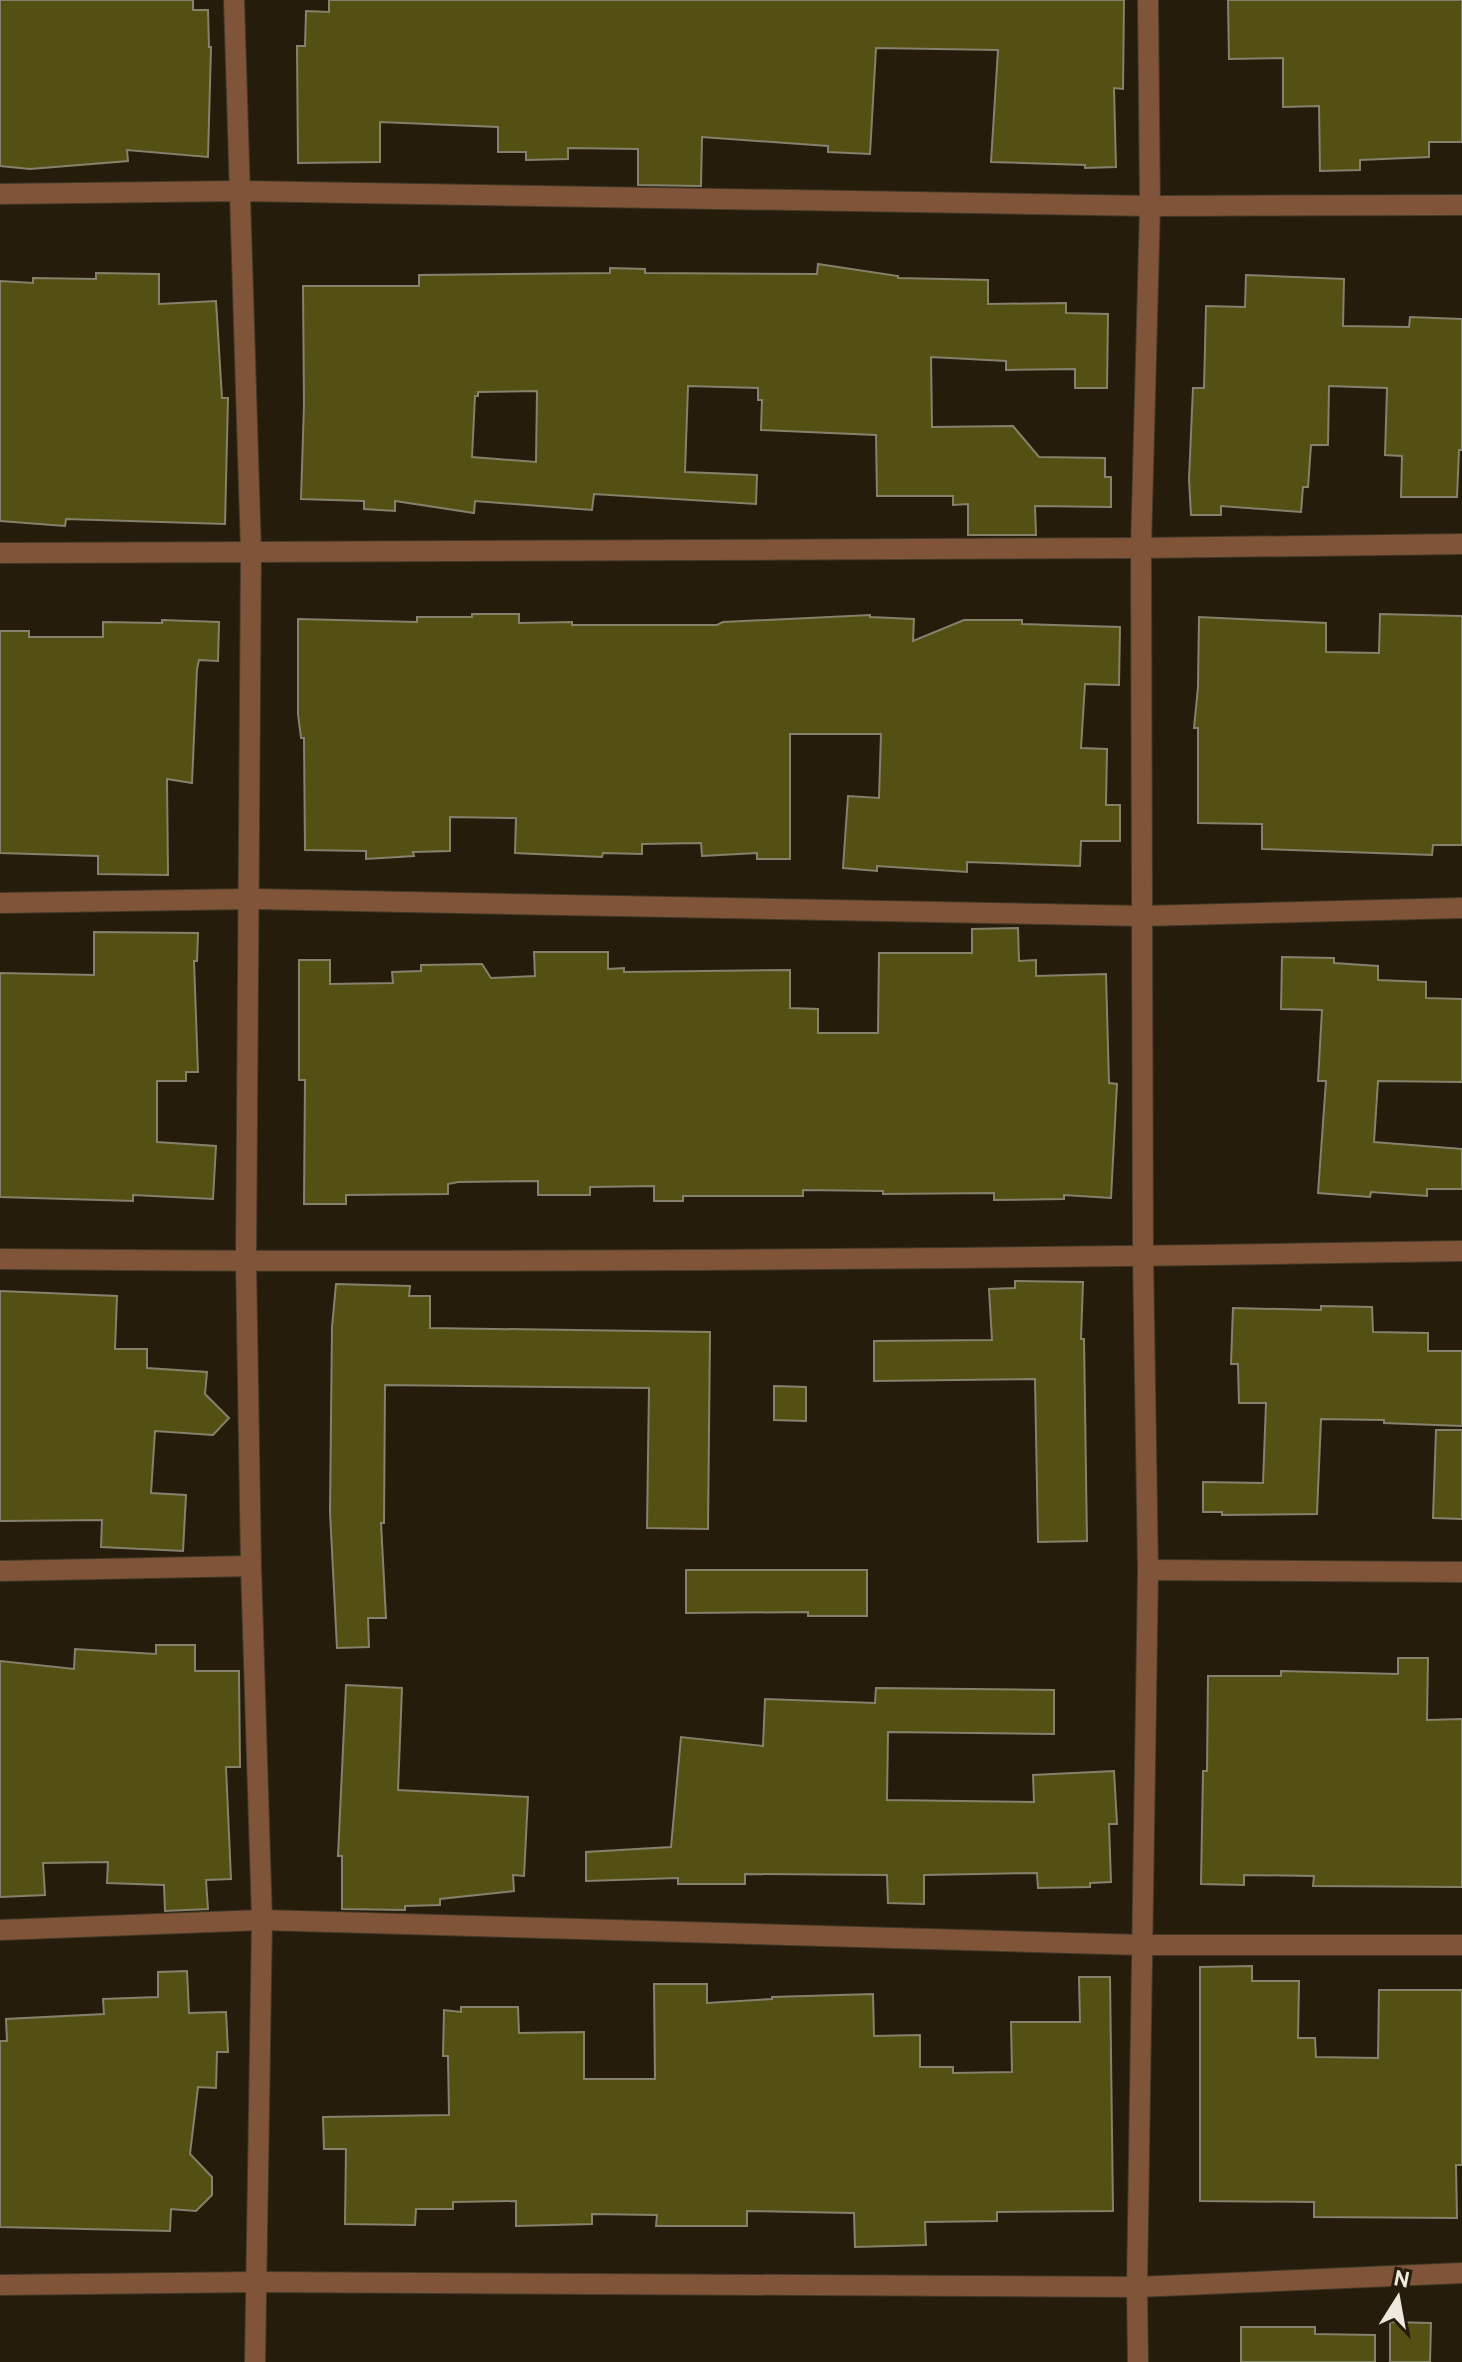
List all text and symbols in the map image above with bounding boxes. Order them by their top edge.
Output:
north arrow [1358,2258,1438,2338]
text: N [1391,2266,1412,2296]

